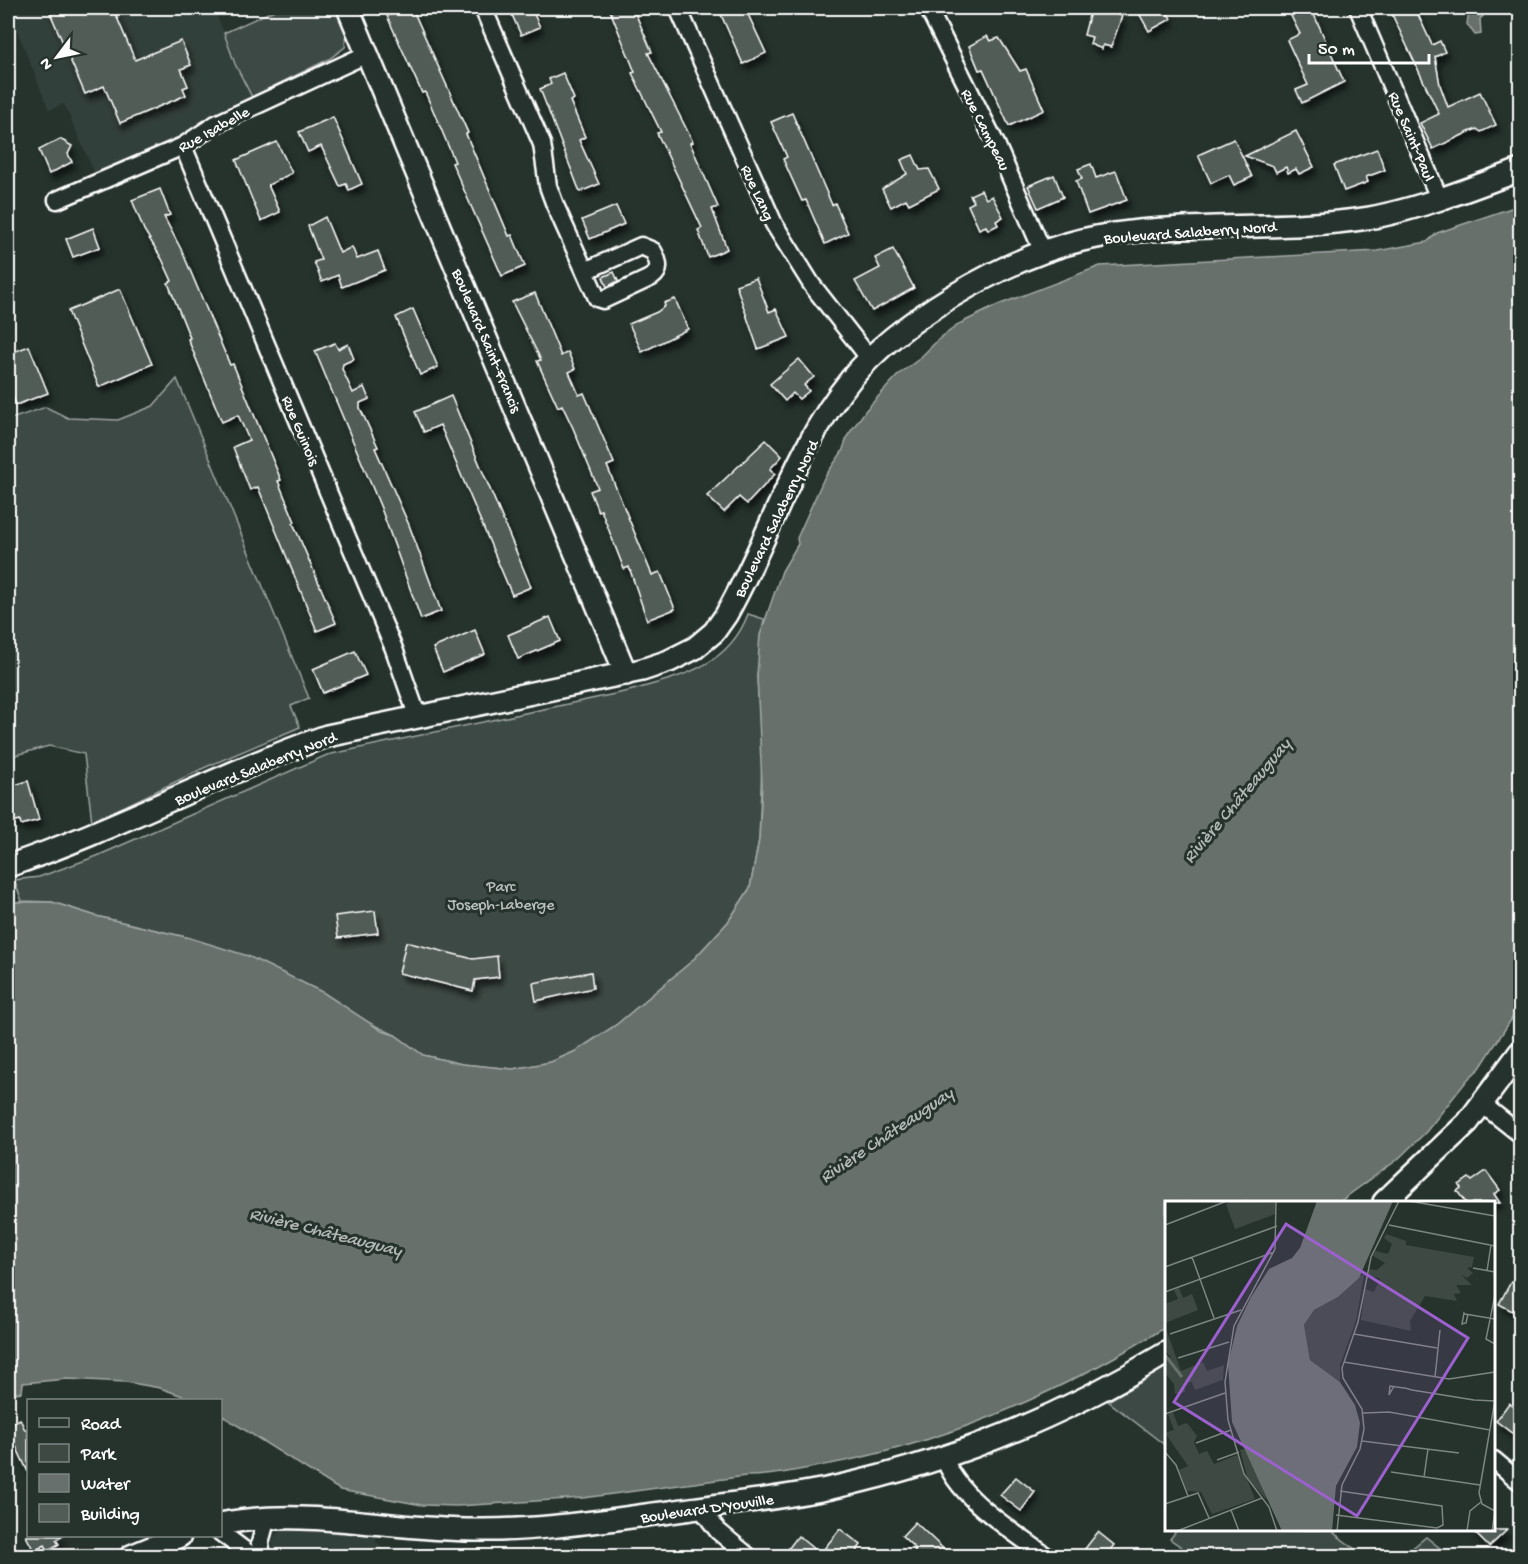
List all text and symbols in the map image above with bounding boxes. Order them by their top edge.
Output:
north arrow [27,27,87,87]
scale bar [1309,27,1429,65]
text: 50 m [1318,40,1355,61]
text: N [36,53,58,73]
street label: Rue Campeau [955,86,1013,175]
street label: Rue Saint-Paul [1382,90,1437,185]
street label: Rue Isabelle [176,103,254,158]
street label: Rue Lang [735,163,777,224]
street label: Boulevard Salaberry Nord [1102,219,1279,250]
street label: Boulevard Saint-Francis [445,266,524,417]
street label: Rue Guinois [276,393,322,470]
street label: Boulevard Salaberry Nord [731,436,825,602]
street label: Boulevard Salaberry Nord [172,728,341,812]
water label: Rivière Châteauguay [1180,734,1297,868]
park label: Parc Joseph-Laberge [448,879,555,916]
water label: Rivière Châteauguay [817,1083,959,1189]
inset map [1165,1201,1495,1531]
water label: Rivière Châteauguay [247,1204,405,1263]
legend [27,1399,222,1537]
text: Road [81,1415,122,1436]
text: Park [80,1445,117,1466]
text: Water [81,1475,131,1496]
street label: Boulevard D'Youville [639,1492,776,1529]
text: Building [80,1505,140,1526]

